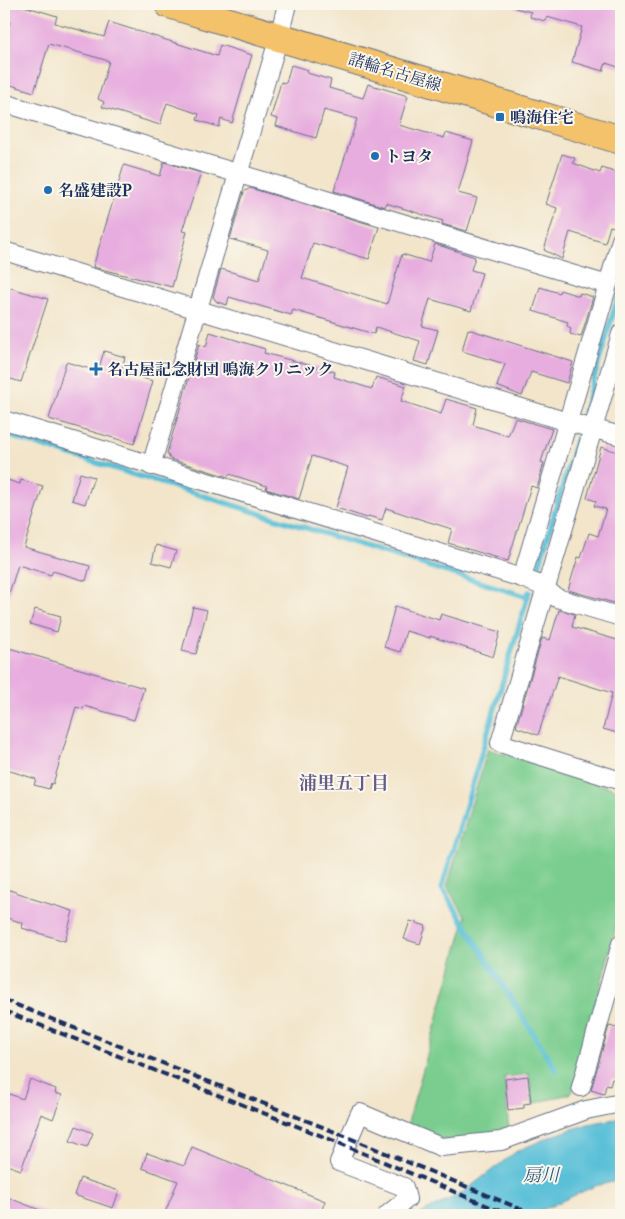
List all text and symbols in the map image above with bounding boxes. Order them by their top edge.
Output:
street label: 諸輪名古屋線 [346,49,444,95]
place label: 鳴海住宅 [510,108,574,127]
marker: 鳴海住宅 [494,111,506,123]
place label: トヨタ [385,147,433,166]
marker: トヨタ [369,150,381,162]
place label: 名盛建設P [58,181,132,200]
marker: 名盛建設P [42,184,54,196]
place label: 名古屋記念財団 鳴海クリニック [107,360,333,379]
marker: 名古屋記念財団 鳴海クリニック [89,362,103,376]
district label: 浦里五丁目 [299,773,389,794]
water label: 扇川 [523,1165,561,1186]

